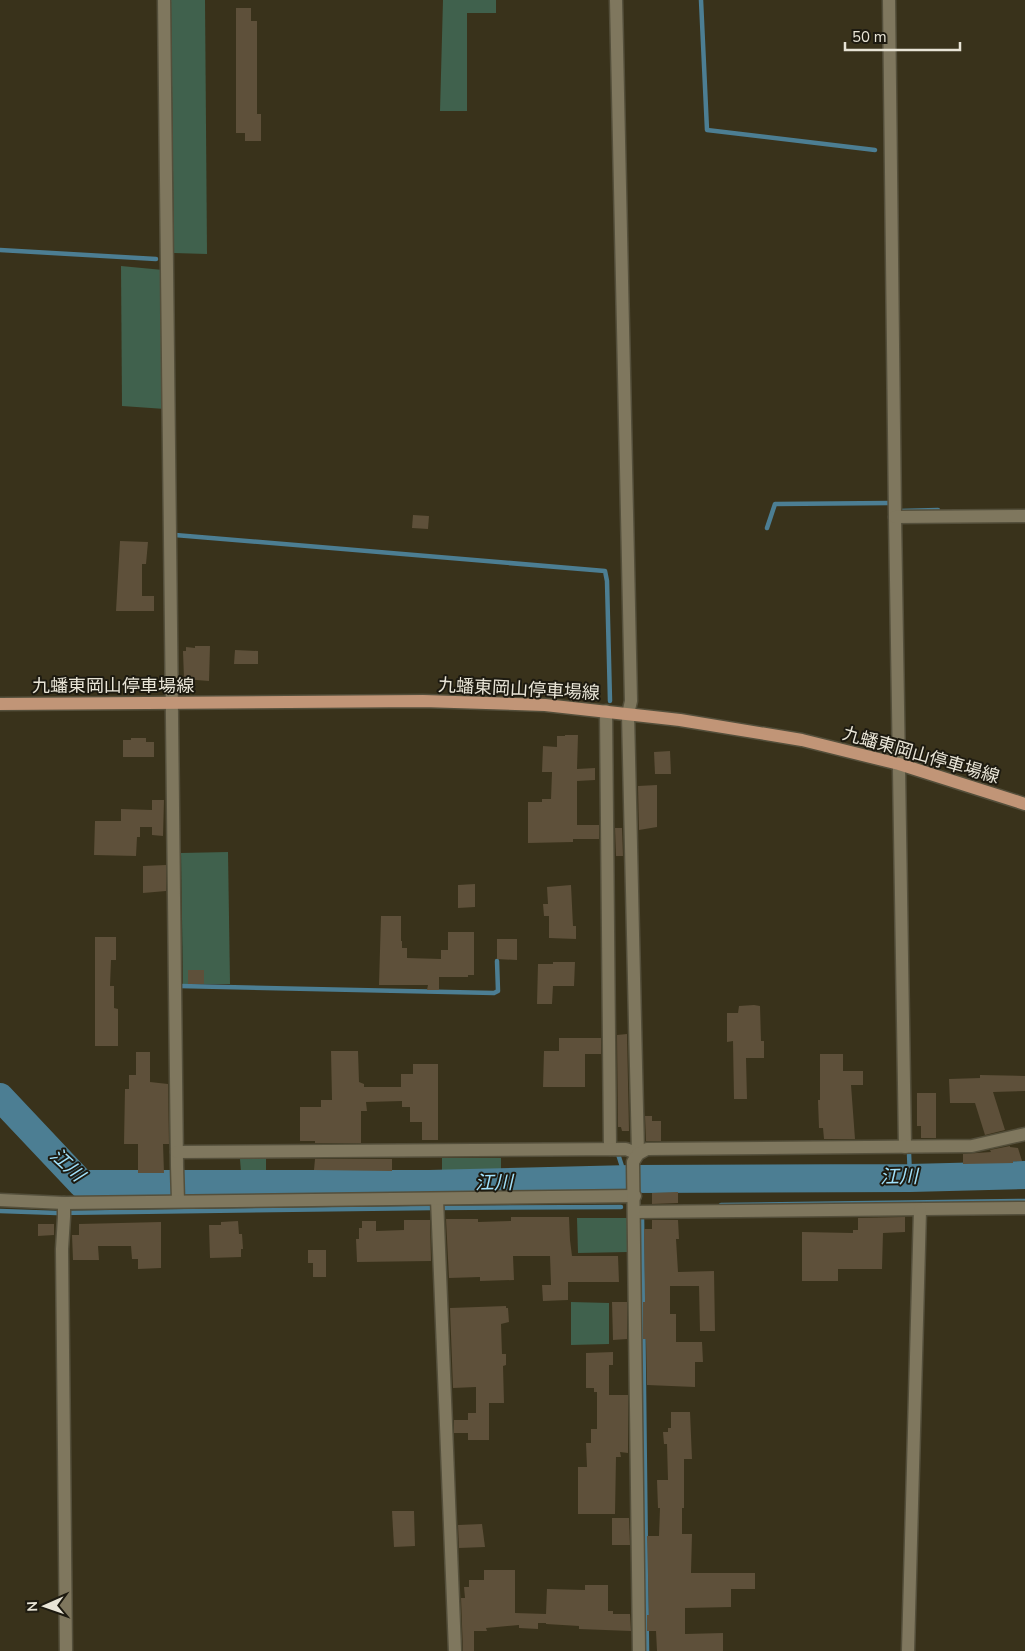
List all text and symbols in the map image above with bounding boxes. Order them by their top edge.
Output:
scale bar [845,20,960,52]
text: 50 m [852,27,887,47]
street label: 九蟠東岡山停車場線 [437,673,601,705]
street label: 九蟠東岡山停車場線 [32,674,194,698]
street label: 九蟠東岡山停車場線 [840,721,1002,789]
water label: 江川 [44,1143,91,1189]
water label: 江川 [880,1164,920,1190]
water label: 江川 [475,1170,515,1196]
north arrow [20,1581,70,1631]
text: N [23,1601,42,1612]

